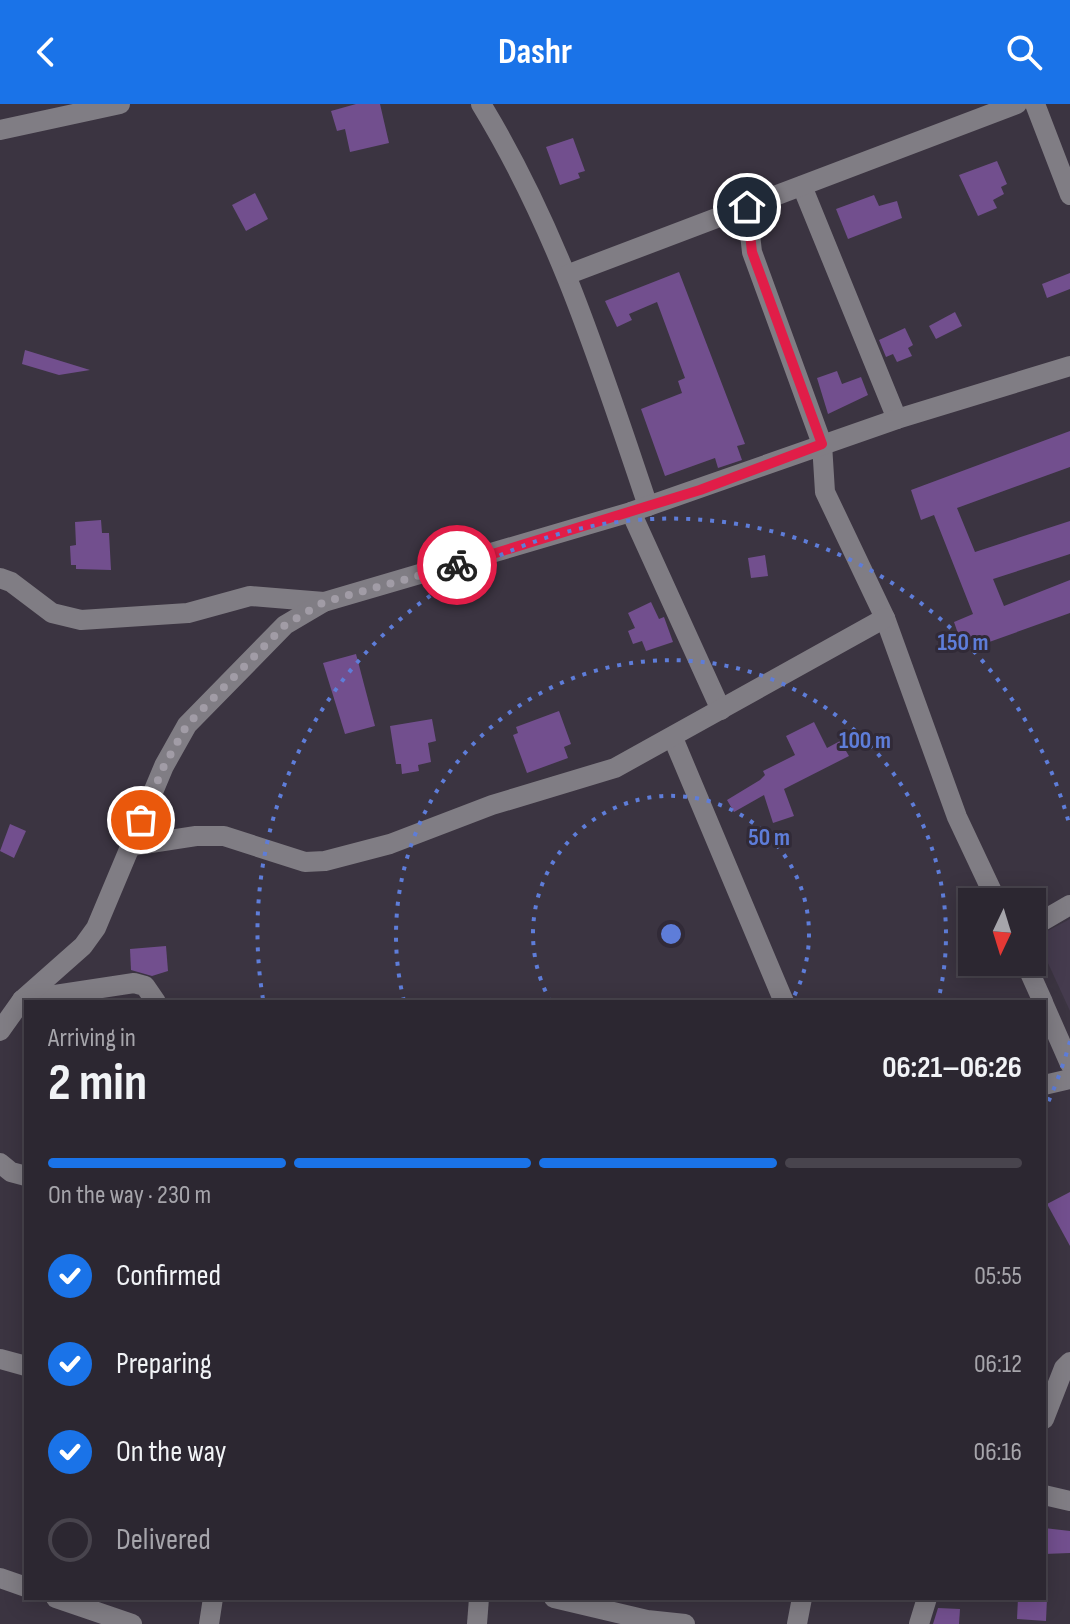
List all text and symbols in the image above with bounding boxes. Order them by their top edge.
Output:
icon: back [24,30,68,74]
icon: search [1002,30,1046,74]
text: Dashr [498,31,572,74]
pin [713,173,781,241]
icon: home [725,185,769,229]
courier [417,525,497,605]
icon: bike [435,543,479,587]
text: 150 m [937,628,989,657]
text: 100 m [839,726,891,755]
pin [107,786,175,854]
icon: bag [119,798,163,842]
text: 50 m [748,823,790,852]
north arrow [958,888,1046,976]
map controls [958,888,1046,976]
centre of rings [657,920,685,948]
text: Arriving in [48,1023,136,1054]
text: 06:21–06:26 [882,1050,1022,1086]
text: 2 min [48,1052,147,1115]
text: On the way · 230 m [48,1180,211,1211]
icon: check [48,1254,92,1298]
text: Confirmed [116,1258,221,1294]
text: 05:55 [974,1261,1022,1292]
icon: check [48,1342,92,1386]
text: Preparing [116,1346,212,1382]
text: 06:12 [974,1349,1022,1380]
icon: check [48,1430,92,1474]
text: On the way [116,1434,226,1470]
text: 06:16 [974,1437,1022,1468]
text: Delivered [116,1522,211,1558]

